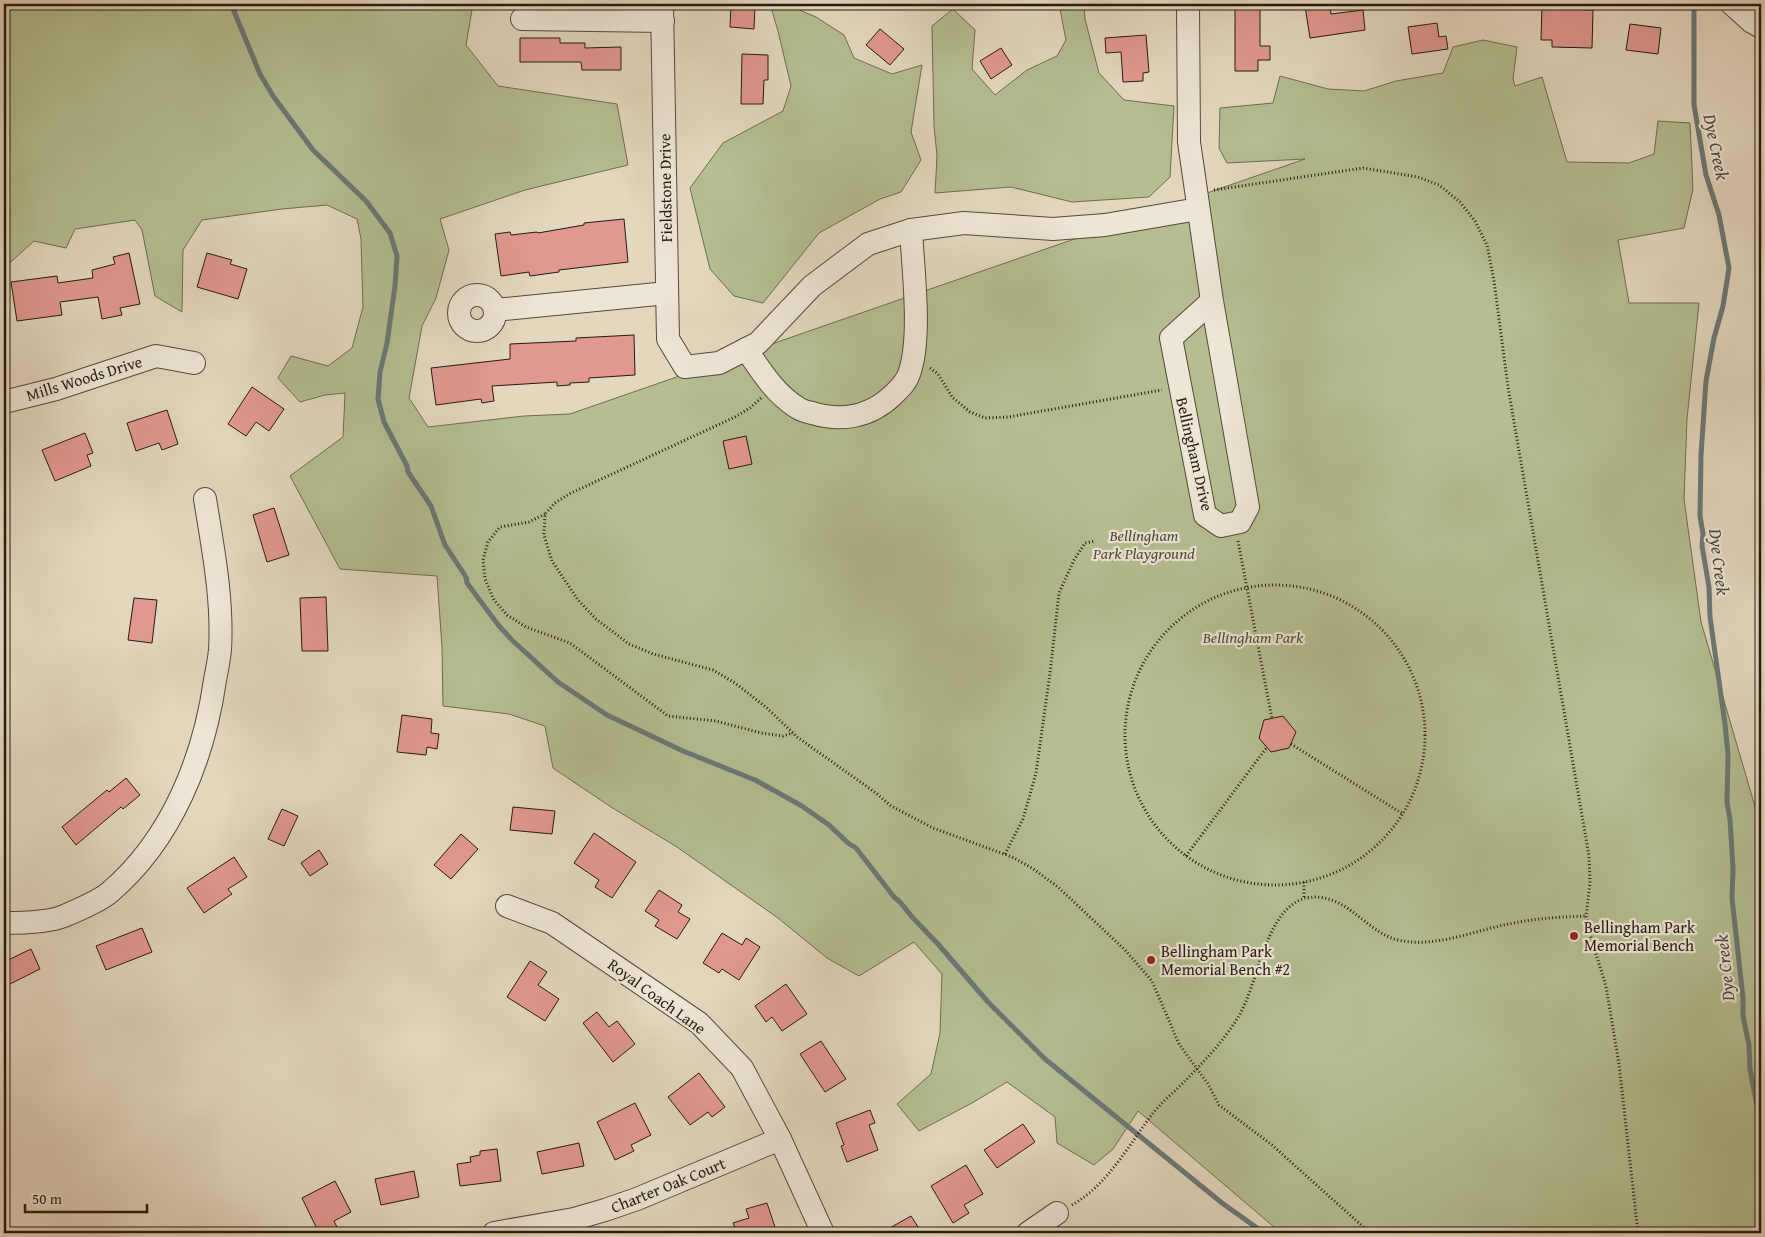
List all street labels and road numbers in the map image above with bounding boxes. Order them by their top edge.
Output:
street label: Fieldstone Drive [652,133,678,243]
street label: Mills Woods Drive [23,349,145,407]
street label: Bellingham Drive [1170,395,1220,513]
street label: Royal Coach Lane [603,952,711,1040]
street label: Charter Oak Court [607,1151,729,1219]

